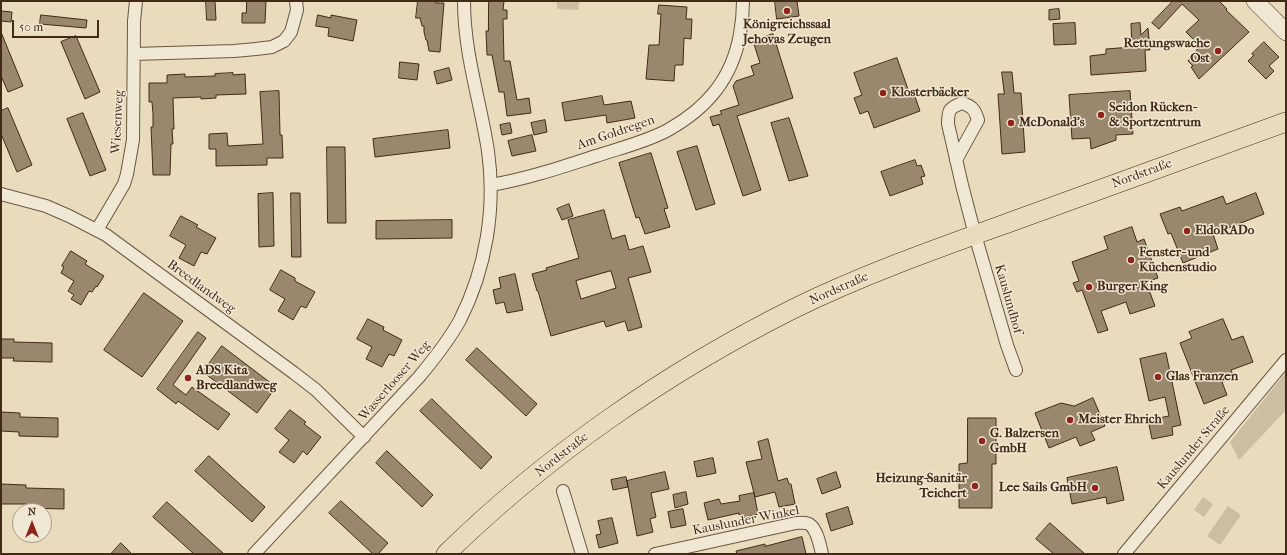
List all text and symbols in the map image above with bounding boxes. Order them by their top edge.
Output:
marker: Königreichssaal Jehovas Zeugen [782,6,792,16]
scale bar [14,12,101,38]
place label: Königreichssaal Jehovas Zeugen [743,17,831,48]
text: 50 m [19,20,43,34]
place label: Rettungswache Ost [1124,36,1210,67]
marker: Rettungswache Ost [1213,46,1223,56]
place label: Klosterbäcker [891,85,969,101]
marker: Klosterbäcker [878,88,888,98]
street label: Wiesenweg [109,90,127,154]
place label: Seidon Rücken- & Sportzentrum [1109,100,1201,131]
marker: Seidon Rücken- & Sportzentrum [1096,110,1106,120]
street label: Am Goldregen [575,112,657,154]
place label: McDonald's [1019,115,1084,131]
marker: McDonald's [1006,118,1016,128]
street label: Nordstraße [1110,156,1174,192]
place label: EldoRADo [1195,223,1254,239]
marker: EldoRADo [1182,226,1192,236]
place label: Fenster- und Küchenstudio [1139,245,1217,276]
marker: Fenster- und Küchenstudio [1126,255,1136,265]
street label: Breedlandweg [164,257,238,317]
street label: Kauslundhof [991,263,1025,335]
street label: Nordstraße [807,269,871,309]
place label: Burger King [1097,279,1168,295]
marker: Burger King [1084,282,1094,292]
street label: Wasserlooser Weg [356,338,434,424]
place label: ADS Kita Breedlandweg [196,363,277,394]
place label: Glas Franzen [1166,369,1238,385]
marker: Glas Franzen [1153,372,1163,382]
marker: ADS Kita Breedlandweg [183,373,193,383]
street label: Kauslunder Straße [1155,403,1233,493]
place label: Meister Ehrich [1078,412,1162,428]
marker: Meister Ehrich [1065,415,1075,425]
place label: G. Balzersen GmbH [990,426,1059,457]
street label: Nordstraße [532,429,592,481]
marker: G. Balzersen GmbH [977,436,987,446]
place label: Heizung-Sanitär Teichert [875,471,967,502]
place label: Lee Sails GmbH [999,480,1087,496]
marker: Heizung-Sanitär Teichert [970,481,980,491]
marker: Lee Sails GmbH [1090,483,1100,493]
north arrow [12,503,52,543]
street label: Kauslunder Winkel [691,503,801,539]
text: N [28,505,36,518]

